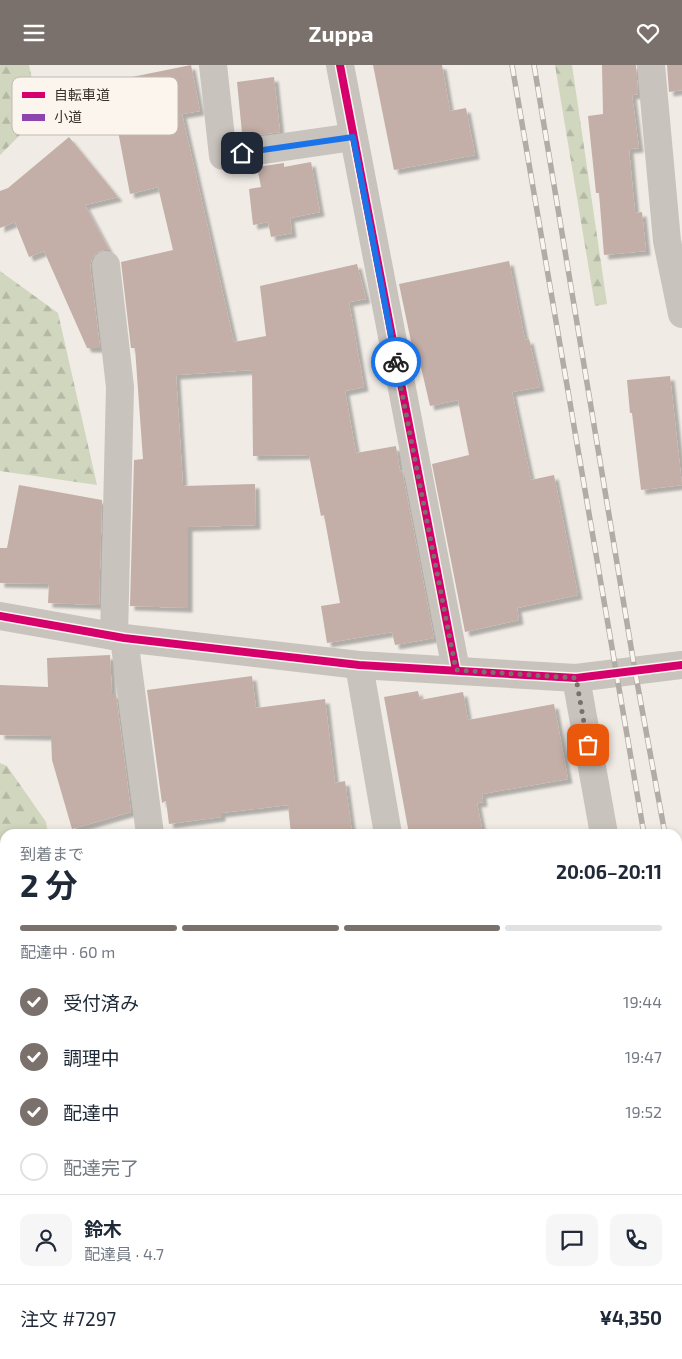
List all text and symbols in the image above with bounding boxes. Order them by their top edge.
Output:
icon: menu [20,19,48,47]
icon: heart [634,19,662,47]
text: Zuppa [309,20,373,46]
legend [12,77,178,135]
text: 自転車道 [54,86,110,103]
text: 小道 [54,108,82,125]
pin [221,132,263,174]
icon: home [228,139,256,167]
courier [371,337,421,387]
icon: bike [382,348,410,376]
pin [567,724,609,766]
icon: bag [574,731,602,759]
text: 到着まで [20,844,84,863]
text: 20:06–20:11 [556,860,662,883]
text: 2 分 [20,865,78,903]
text: 配達中 · 60 m [20,942,115,961]
icon: check [20,988,48,1016]
text: 受付済み [63,991,139,1014]
text: 19:44 [623,992,662,1011]
icon: check [20,1043,48,1071]
text: 調理中 [63,1046,120,1069]
text: 19:47 [625,1047,662,1066]
icon: check [20,1098,48,1126]
text: 配達中 [63,1101,120,1124]
text: 19:52 [625,1102,662,1121]
text: 配達完了 [63,1156,139,1179]
button: person [20,1214,72,1266]
button: chat [546,1214,598,1266]
button: phone [610,1214,662,1266]
text: 鈴木 [84,1217,122,1240]
text: 配達員 · 4.7 [84,1244,164,1263]
text: ¥4,350 [599,1306,662,1329]
text: 注文 #7297 [20,1307,116,1330]

